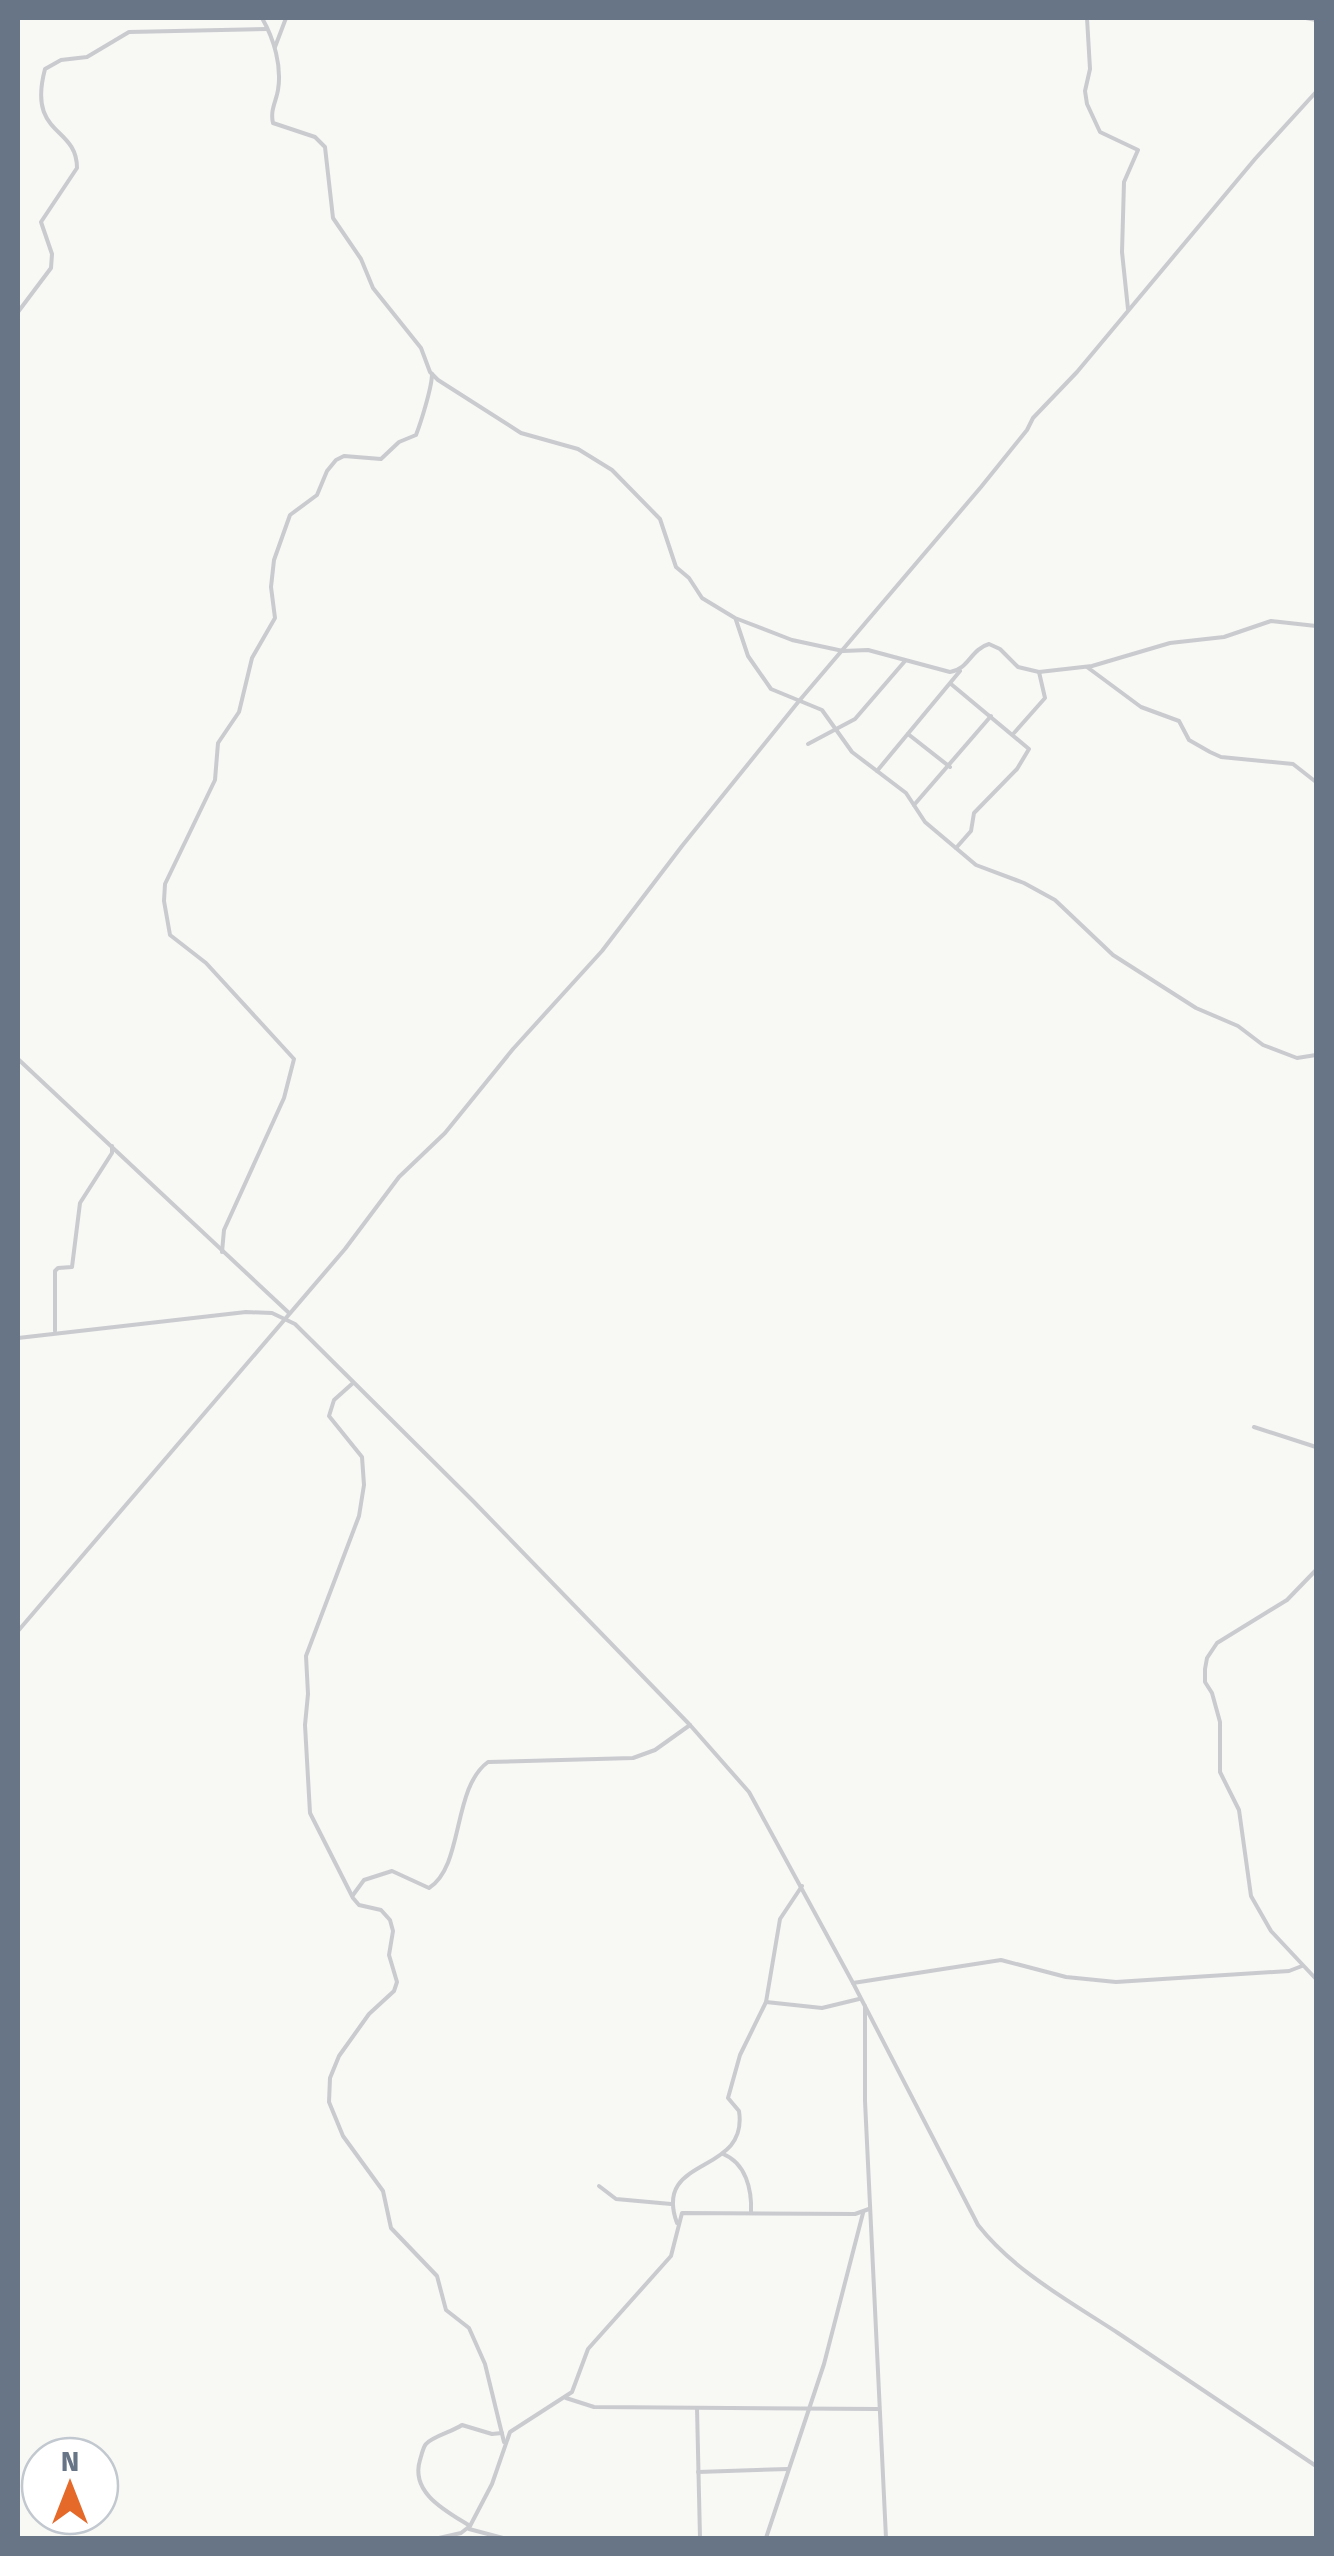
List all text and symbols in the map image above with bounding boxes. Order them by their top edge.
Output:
north arrow [20,2436,120,2536]
text: N [61,2445,79,2478]

